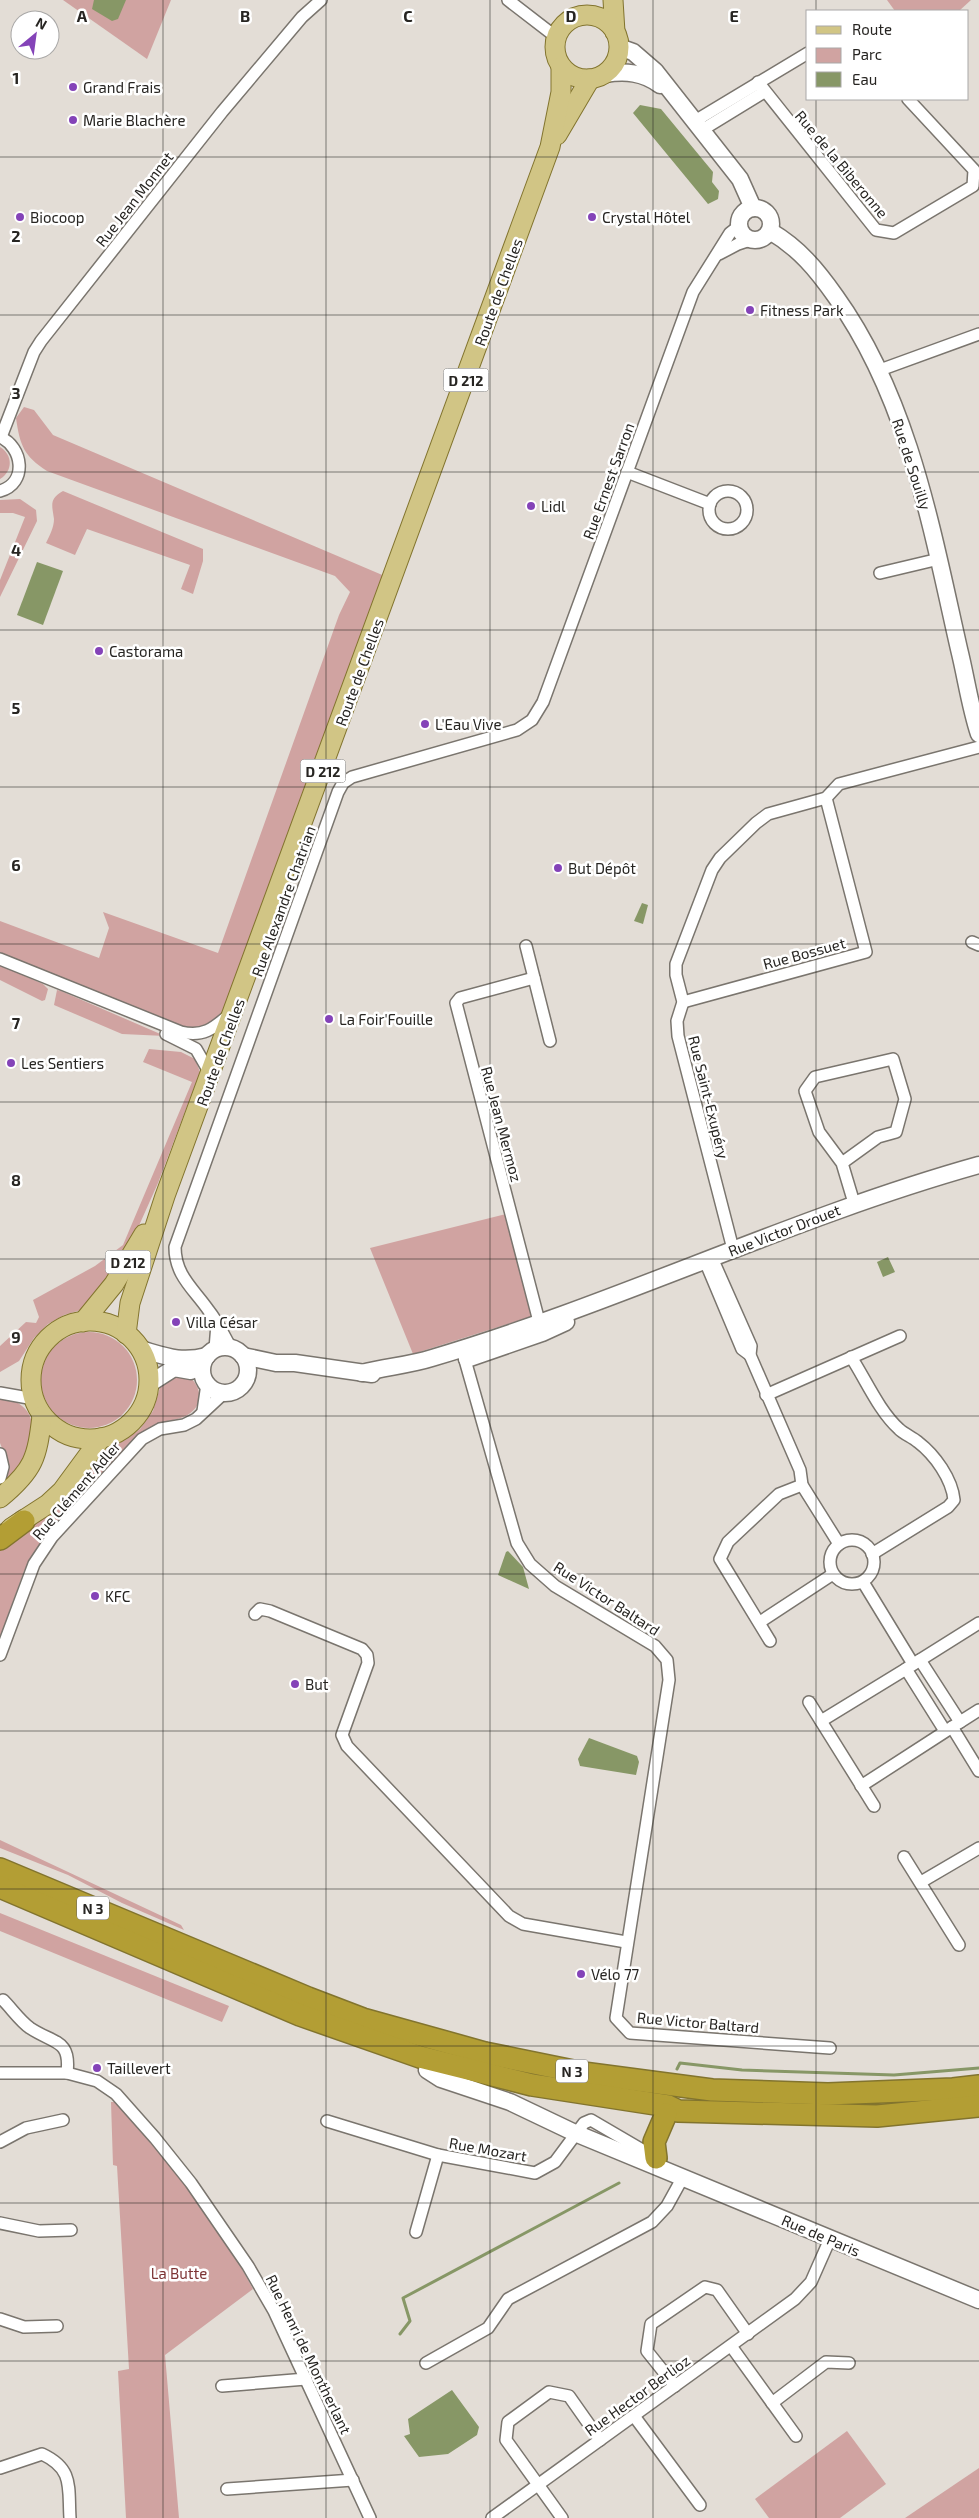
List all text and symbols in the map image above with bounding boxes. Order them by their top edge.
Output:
text: A [77,6,88,25]
text: B [240,6,250,25]
text: C [403,6,413,25]
text: D [566,6,577,25]
text: E [729,6,739,25]
north arrow [10,10,60,60]
legend [806,10,969,100]
text: N [33,13,50,33]
text: Route [852,20,892,38]
text: Parc [852,45,882,63]
text: 1 [13,68,19,87]
text: Eau [852,70,877,88]
place label: Grand Frais [83,78,161,96]
marker: Grand Frais [67,81,79,93]
street label: Rue de la Biberonne [792,107,892,221]
place label: Marie Blachère [83,111,186,129]
marker: Marie Blachère [67,114,79,126]
street label: Rue Jean Monnet [91,148,177,250]
place label: Biocoop [30,208,85,226]
place label: Crystal Hôtel [602,208,691,226]
marker: Biocoop [14,211,26,223]
marker: Crystal Hôtel [586,211,598,223]
text: 2 [11,226,21,245]
street label: Route de Chelles [470,236,526,348]
place label: Fitness Park [760,301,844,319]
marker: Fitness Park [744,304,756,316]
road number: D 212 [444,368,488,392]
text: 3 [11,383,21,402]
street label: Rue de Souilly [889,416,935,512]
street label: Rue Ernest Sarron [579,420,637,542]
place label: Lidl [541,497,566,515]
marker: Lidl [525,500,537,512]
text: 4 [11,540,21,559]
street label: Route de Chelles [331,616,387,728]
place label: Castorama [109,642,183,660]
marker: Castorama [93,645,105,657]
text: 5 [12,698,21,717]
place label: L'Eau Vive [435,715,502,733]
marker: L'Eau Vive [419,718,431,730]
road number: D 212 [300,759,346,782]
street label: Rue Alexandre Chatrian [247,823,319,979]
text: 6 [11,855,21,874]
place label: But Dépôt [568,859,636,877]
marker: But Dépôt [552,862,564,874]
street label: Rue Bossuet [761,933,847,973]
street label: Route de Chelles [192,996,248,1108]
place label: La Foir'Fouille [339,1010,433,1028]
text: 7 [12,1013,21,1032]
marker: La Foir'Fouille [323,1013,335,1025]
street label: Rue Saint-Exupéry [685,1034,733,1161]
place label: Les Sentiers [21,1054,104,1072]
marker: Les Sentiers [5,1057,17,1069]
street label: Rue Jean Mermoz [478,1064,526,1184]
text: 8 [11,1170,21,1189]
street label: Rue Victor Drouet [725,1200,843,1260]
road number: D 212 [106,1250,150,1274]
place label: Villa César [186,1313,258,1331]
marker: Villa César [170,1316,182,1328]
text: 9 [11,1327,21,1346]
street label: Rue Clément Adler [28,1437,124,1543]
street label: Rue Victor Baltard [551,1557,663,1639]
place label: KFC [105,1587,131,1605]
marker: KFC [89,1590,101,1602]
place label: But [305,1675,329,1693]
marker: But [289,1678,301,1690]
road number: N 3 [77,1896,109,1920]
place label: Vélo 77 [591,1965,640,1983]
marker: Vélo 77 [575,1968,587,1980]
street label: Rue Victor Baltard [636,2008,760,2036]
place label: Taillevert [107,2059,171,2077]
road number: N 3 [556,2060,588,2082]
marker: Taillevert [91,2062,103,2074]
street label: Rue Mozart [448,2133,528,2165]
street label: Rue de Paris [779,2210,863,2260]
park label: La Butte [151,2264,207,2282]
street label: Rue Henri de Montherlant [263,2271,356,2437]
street label: Rue Hector Berlioz [581,2351,693,2439]

